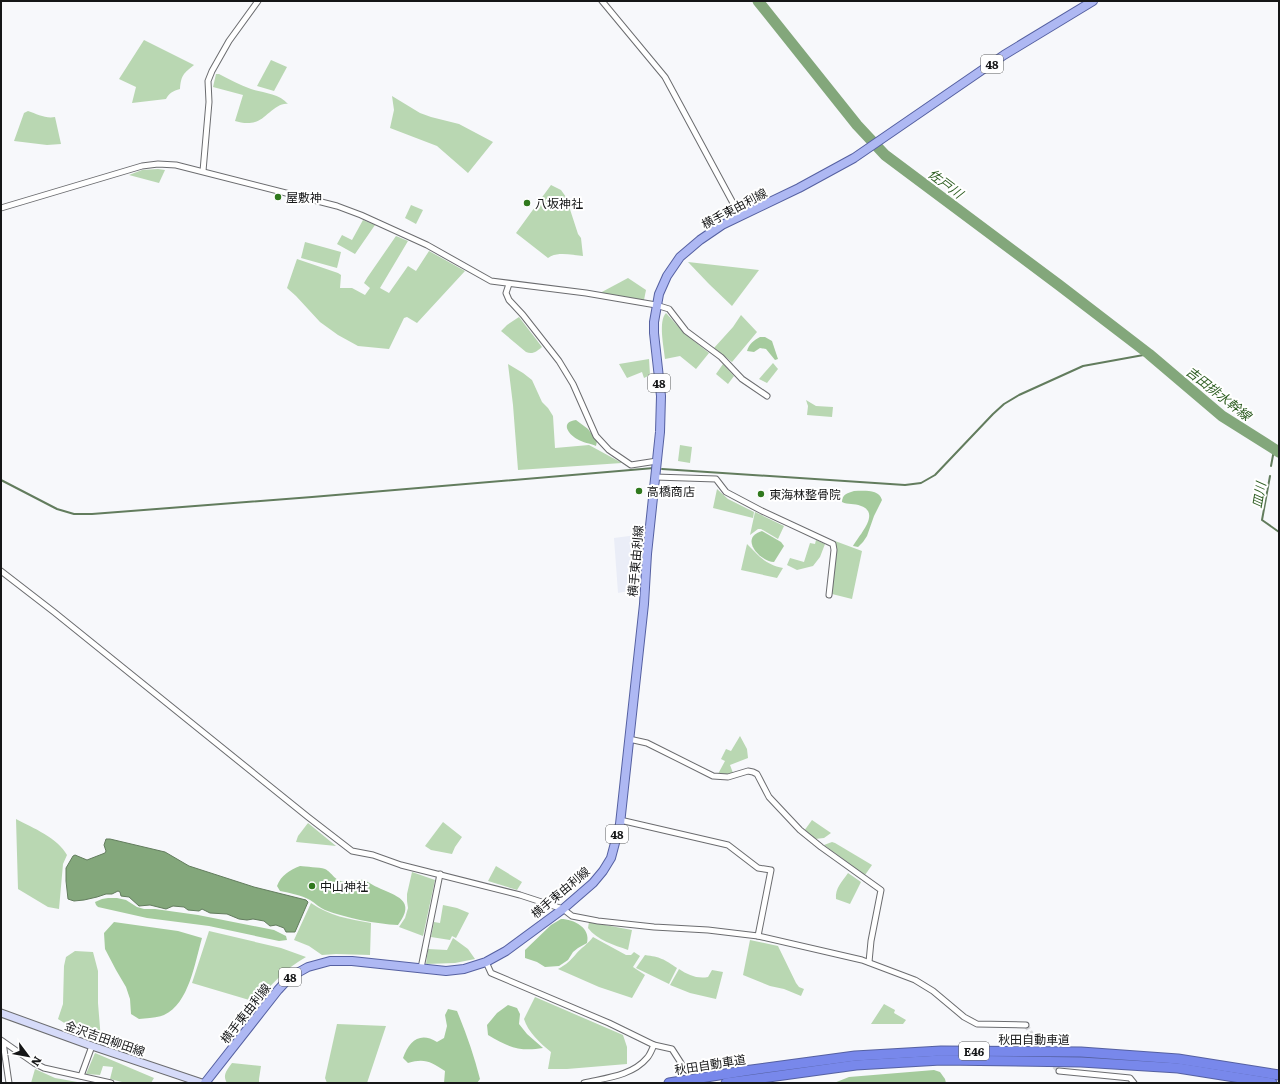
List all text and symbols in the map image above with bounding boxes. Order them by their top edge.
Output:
road number: 48 [981,55,1003,73]
water label: 佐戸川 [925,164,969,204]
street label: 横手東由利線 [698,183,770,233]
place label: 屋敷神 [286,188,322,206]
marker: 屋敷神 [273,192,283,202]
place label: 八坂神社 [535,194,583,212]
marker: 八坂神社 [522,198,532,208]
water label: 吉田排水幹線 [1182,361,1257,426]
road number: 48 [648,374,670,392]
water label: 皿川 [1246,479,1270,509]
place label: 高橋商店 [647,482,695,500]
place label: 東海林整骨院 [769,485,841,503]
marker: 高橋商店 [634,486,644,496]
marker: 東海林整骨院 [756,489,766,499]
street label: 横手東由利線 [623,524,647,598]
road number: 48 [606,825,628,843]
street label: 横手東由利線 [527,862,593,922]
place label: 中山神社 [320,877,368,895]
marker: 中山神社 [307,881,317,891]
road number: 48 [279,968,301,986]
street label: 横手東由利線 [216,979,274,1047]
street label: 金沢吉田柳田線 [62,1016,148,1060]
street label: 秋田自動車道 [998,1030,1070,1048]
north arrow [8,1036,48,1076]
road number: E46 [959,1042,989,1060]
street label: 秋田自動車道 [673,1049,747,1079]
text: N [28,1054,47,1070]

